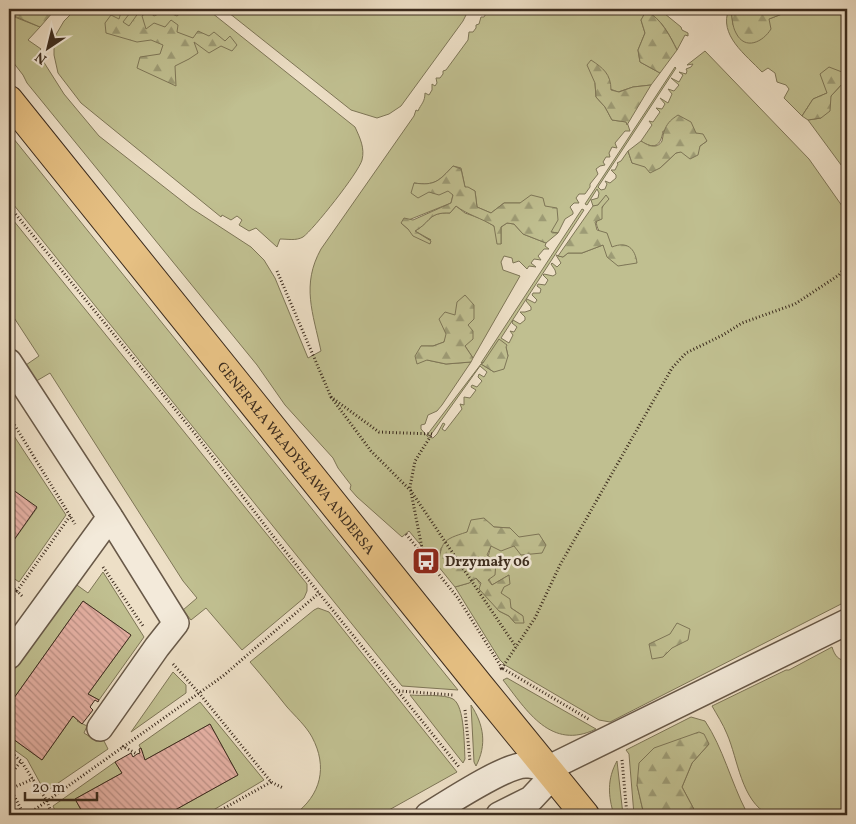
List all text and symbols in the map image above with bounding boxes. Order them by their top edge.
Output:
north arrow [22,22,72,72]
text: N [32,47,51,68]
street label: GENERAŁA WŁADYSŁAWA ANDERSA [212,358,379,559]
bus stop icon: Drzymały 06 [411,546,441,576]
place label: Drzymały 06 [445,553,530,572]
scale bar [25,769,98,801]
text: 20 m [32,778,65,799]

